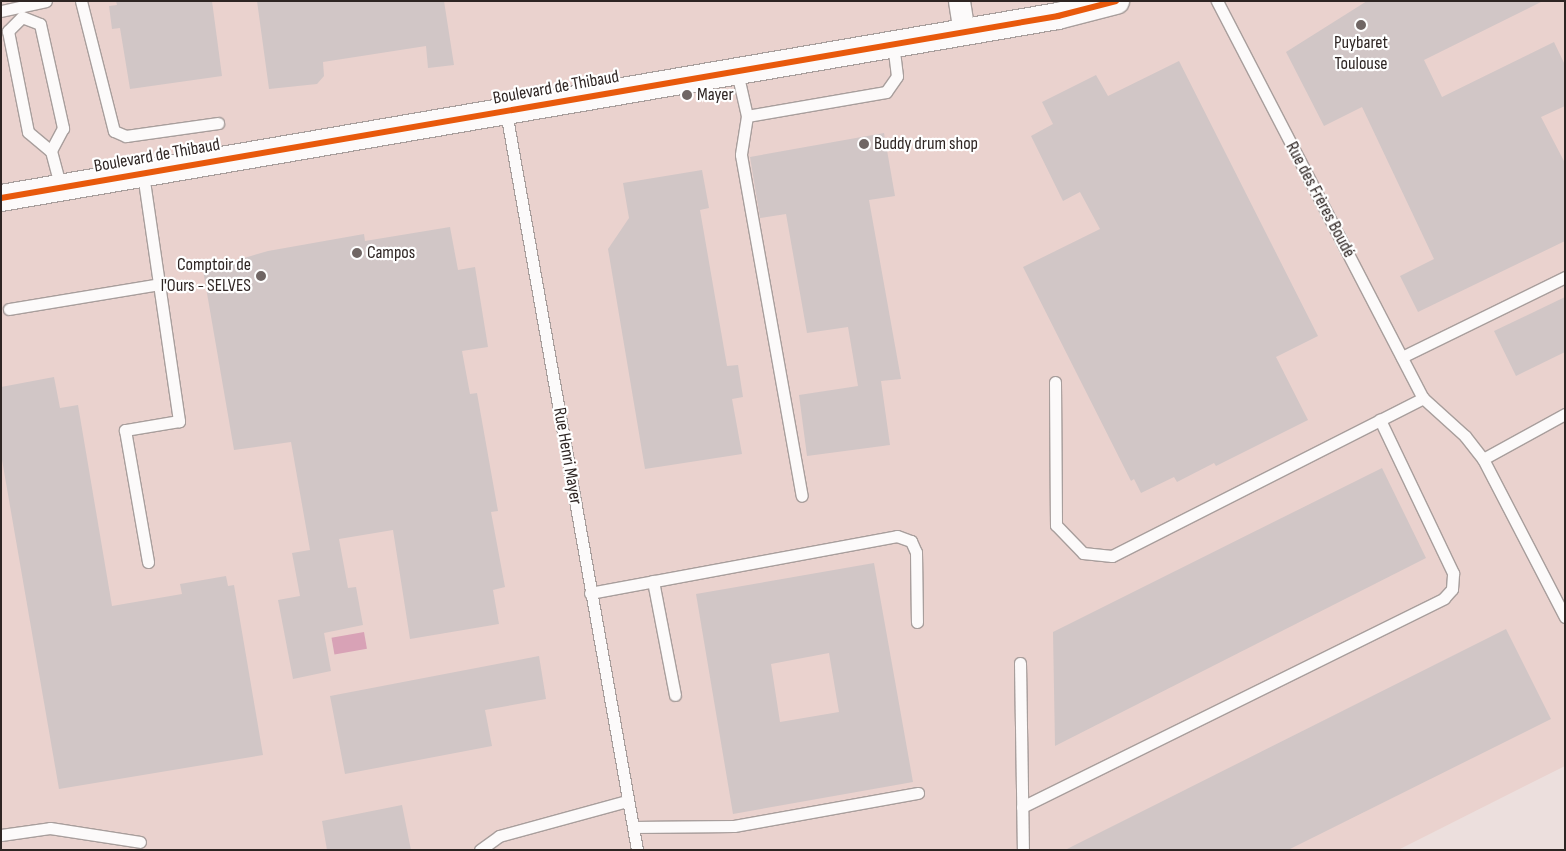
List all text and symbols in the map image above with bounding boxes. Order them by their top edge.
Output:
marker: Puybaret Toulouse [1355,19,1367,31]
place label: Puybaret Toulouse [1334,33,1388,76]
street label: Boulevard de Thibaud [491,66,621,110]
place label: Mayer [697,84,734,106]
marker: Mayer [681,89,693,101]
place label: Buddy drum shop [874,133,978,155]
street label: Boulevard de Thibaud [92,134,222,178]
marker: Buddy drum shop [858,138,870,150]
street label: Rue des Frères Boudé [1280,138,1360,262]
place label: Campos [367,242,415,264]
marker: Campos [351,247,363,259]
place label: Comptoir de l'Ours - SELVES [161,255,251,298]
marker: Comptoir de l'Ours - SELVES [255,270,267,282]
street label: Rue Henri Mayer [548,406,586,506]

